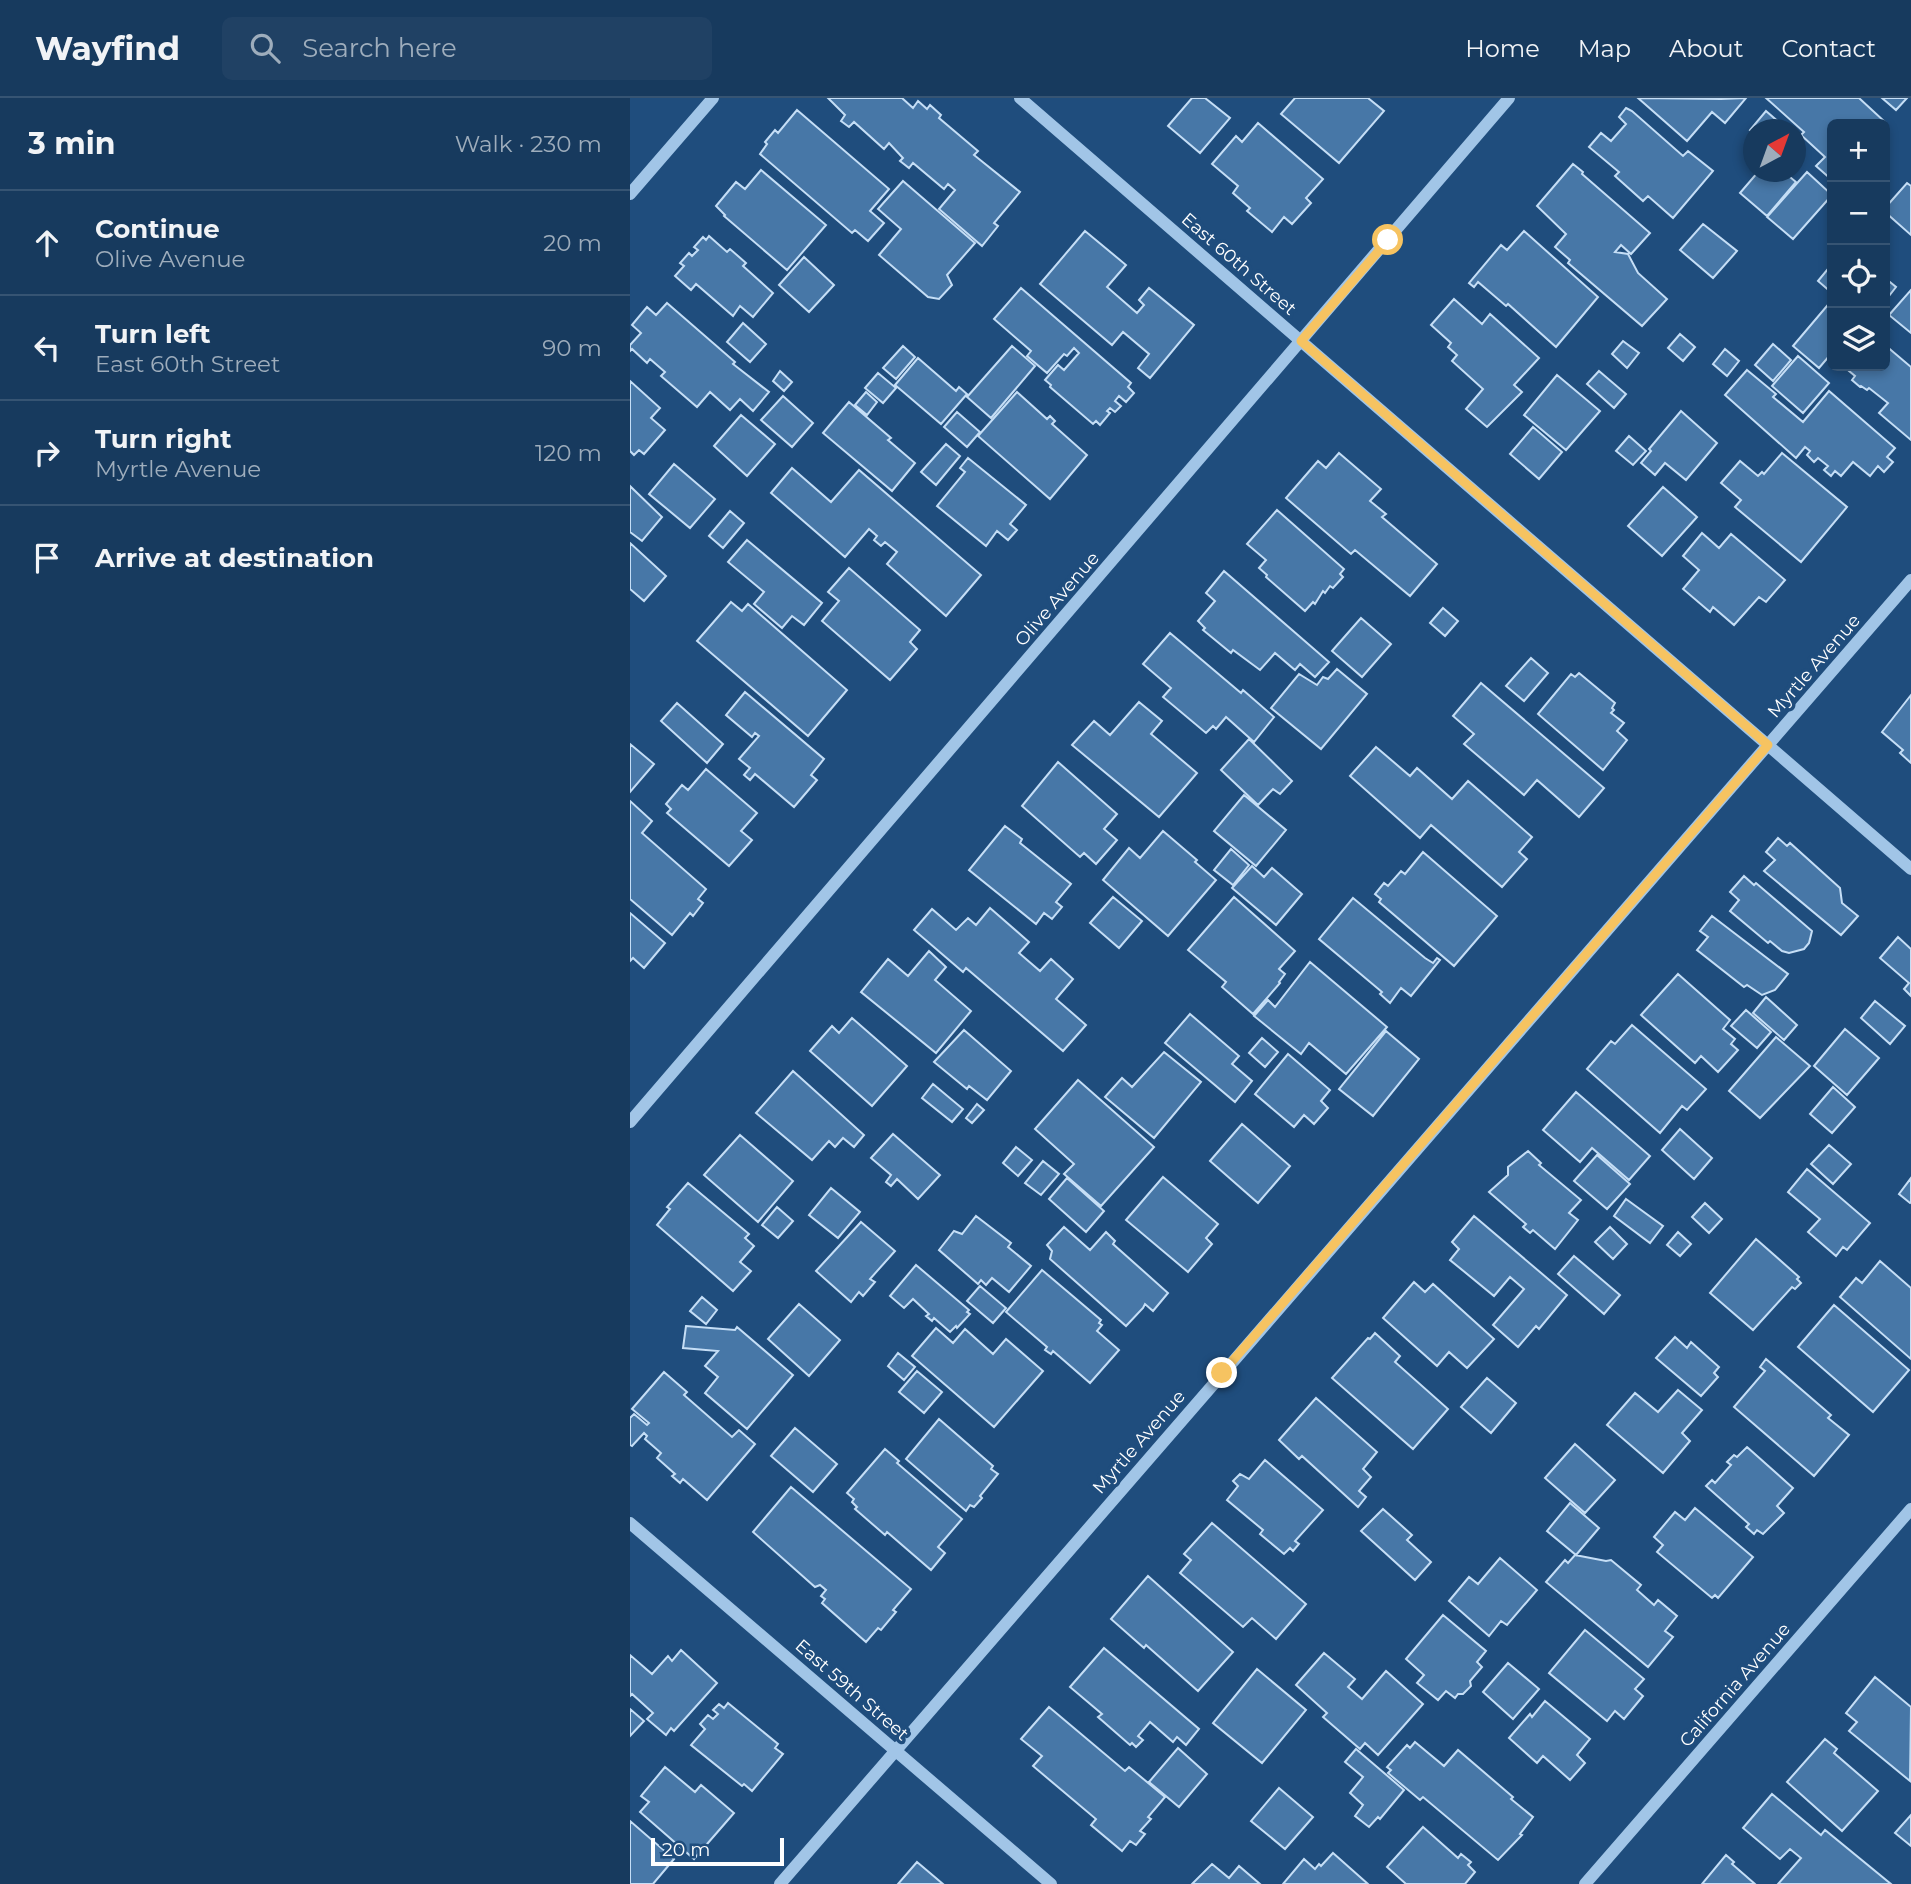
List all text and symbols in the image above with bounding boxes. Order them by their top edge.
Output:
search box [222,17,712,80]
text: Wayfind [35,28,180,68]
icon: search [246,29,284,67]
text: Search here [302,32,457,64]
text: Home [1465,34,1540,63]
text: Map [1578,34,1631,63]
text: About [1669,34,1743,63]
text: Contact [1781,34,1876,63]
north arrow [1743,119,1806,182]
map controls [1827,119,1890,371]
button: + [1827,119,1890,182]
text: 3 min [28,125,115,162]
text: Walk · 230 m [455,130,602,158]
button: − [1827,182,1890,245]
street label: East 60th Street [1177,208,1301,320]
text: Continue [95,213,220,245]
icon: ahead [28,224,66,262]
route start [1372,224,1403,255]
text: 20 m [543,229,602,257]
text: Olive Avenue [95,245,246,273]
button: locate [1827,245,1890,308]
button: layers [1827,308,1890,371]
text: Turn left [95,318,211,350]
icon: left [28,329,66,367]
text: 90 m [542,334,602,362]
text: East 60th Street [95,350,280,378]
text: Turn right [95,423,231,455]
icon: right [28,434,66,472]
text: 120 m [535,439,602,467]
text: Myrtle Avenue [95,455,261,483]
icon: arrive [28,539,66,577]
text: Arrive at destination [95,542,374,574]
street label: Olive Avenue [1010,547,1104,651]
street label: Myrtle Avenue [1763,610,1865,722]
route end [1206,1357,1237,1388]
street label: Myrtle Avenue [1088,1386,1190,1498]
street label: California Avenue [1675,1618,1795,1752]
street label: East 59th Street [791,1635,913,1745]
scale bar [651,1835,784,1867]
text: 20 m [662,1838,710,1861]

